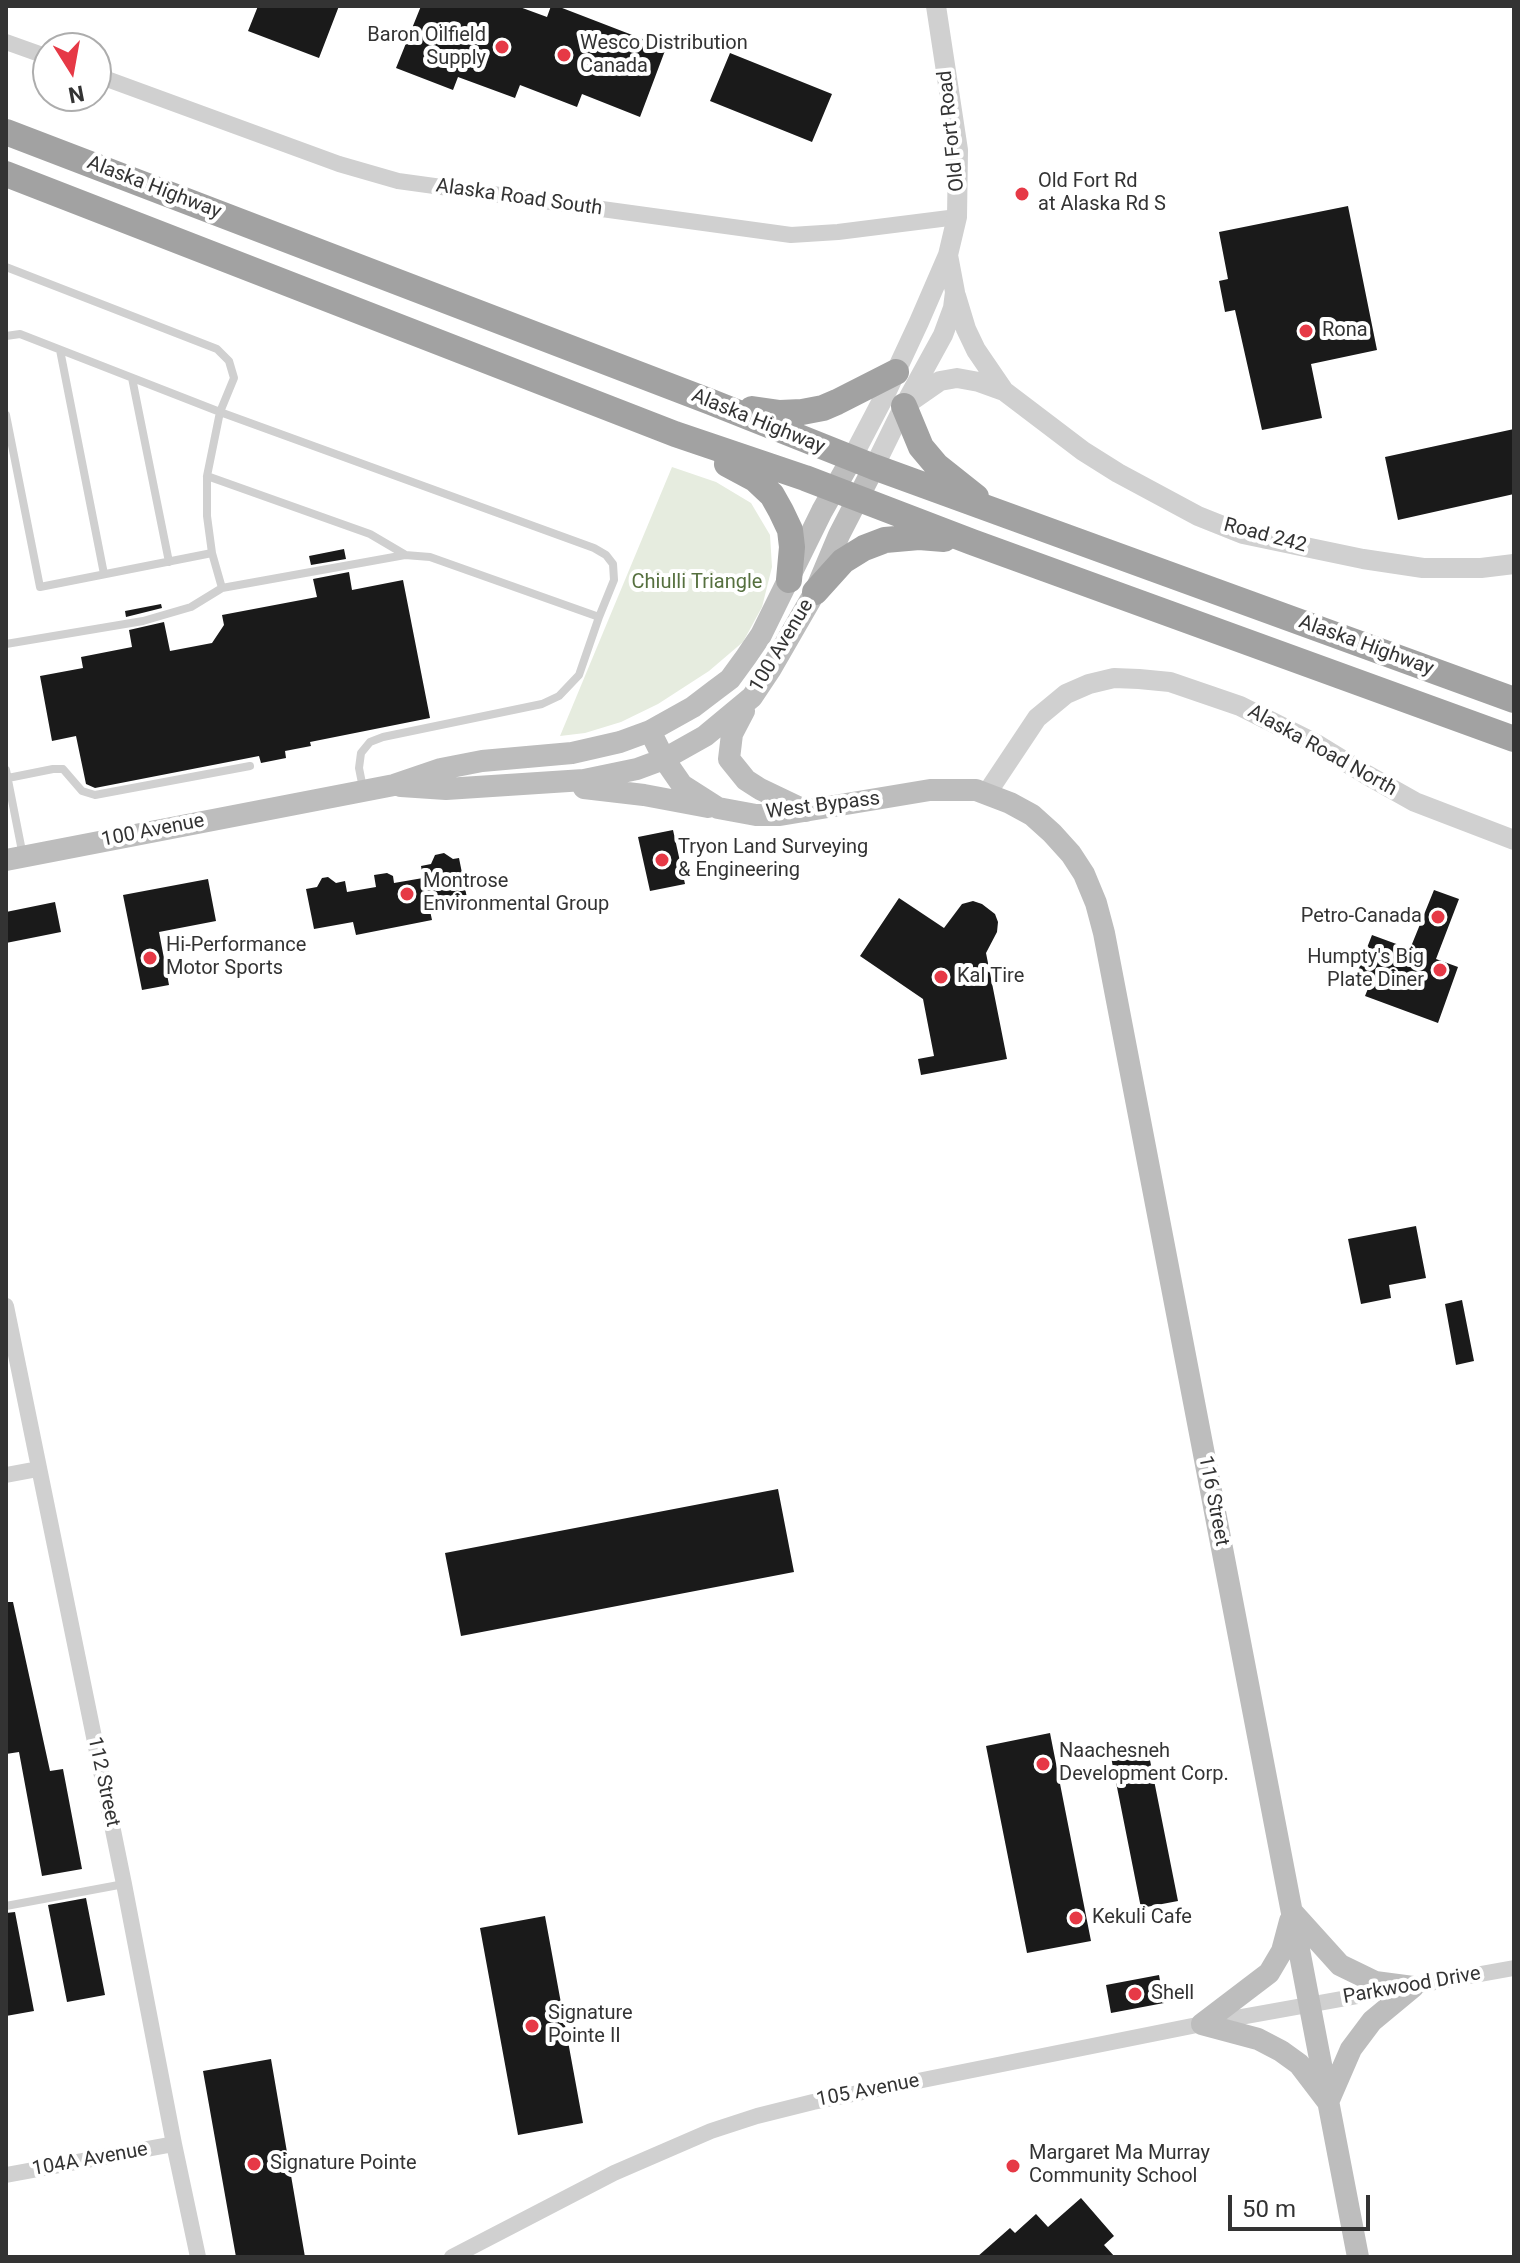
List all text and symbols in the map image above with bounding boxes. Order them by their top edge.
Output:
place label: Baron Oilfield Supply [367,24,486,71]
north arrow [32,32,112,112]
place label: Wesco Distribution Canada [580,32,748,79]
marker: Baron Oilfield Supply [493,38,511,56]
marker: Wesco Distribution Canada [555,46,573,64]
street label: Old Fort Road [934,69,970,193]
text: N [66,80,86,108]
street label: Alaska Highway [84,151,224,225]
place label: Old Fort Rd at Alaska Rd S [1038,170,1166,217]
street label: Alaska Road South [434,174,604,222]
marker: Old Fort Rd at Alaska Rd S [1013,185,1031,203]
place label: Rona [1322,319,1368,343]
marker: Rona [1297,322,1315,340]
street label: Alaska Highway [688,384,828,460]
street label: Road 242 [1221,513,1309,559]
park label: Chiulli Triangle [632,571,762,595]
street label: 100 Avenue [745,595,819,697]
street label: Alaska Highway [1295,610,1437,682]
street label: Alaska Road North [1243,700,1401,802]
street label: West Bypass [765,787,881,825]
street label: 100 Avenue [100,809,206,853]
place label: Tryon Land Surveying & Engineering [678,836,868,883]
marker: Tryon Land Surveying & Engineering [653,851,671,869]
place label: Montrose Environmental Group [423,870,609,917]
marker: Montrose Environmental Group [398,885,416,903]
place label: Petro-Canada [1301,905,1422,929]
marker: Petro-Canada [1429,908,1447,926]
place label: Hi-Performance Motor Sports [166,934,306,981]
place label: Humpty's Big Plate Diner [1307,946,1424,993]
marker: Hi-Performance Motor Sports [141,949,159,967]
marker: Humpty's Big Plate Diner [1431,961,1449,979]
place label: Kal Tire [957,965,1024,989]
marker: Kal Tire [932,968,950,986]
street label: 116 Street [1192,1454,1234,1548]
street label: 112 Street [82,1735,124,1829]
place label: Naachesneh Development Corp. [1059,1740,1229,1787]
marker: Naachesneh Development Corp. [1034,1755,1052,1773]
place label: Kekuli Cafe [1092,1906,1192,1930]
marker: Kekuli Cafe [1067,1909,1085,1927]
street label: Parkwood Drive [1341,1962,1483,2010]
place label: Shell [1151,1982,1194,2006]
marker: Shell [1126,1985,1144,2003]
place label: Signature Pointe II [548,2002,633,2049]
marker: Signature Pointe II [523,2017,541,2035]
street label: 105 Avenue [815,2069,921,2113]
street label: 104A Avenue [30,2138,150,2182]
place label: Margaret Ma Murray Community School [1029,2142,1210,2189]
place label: Signature Pointe [270,2152,417,2176]
marker: Signature Pointe [245,2155,263,2173]
marker: Margaret Ma Murray Community School [1004,2157,1022,2175]
scale bar [1232,2179,1374,2229]
text: 50 m [1242,2195,1296,2223]

